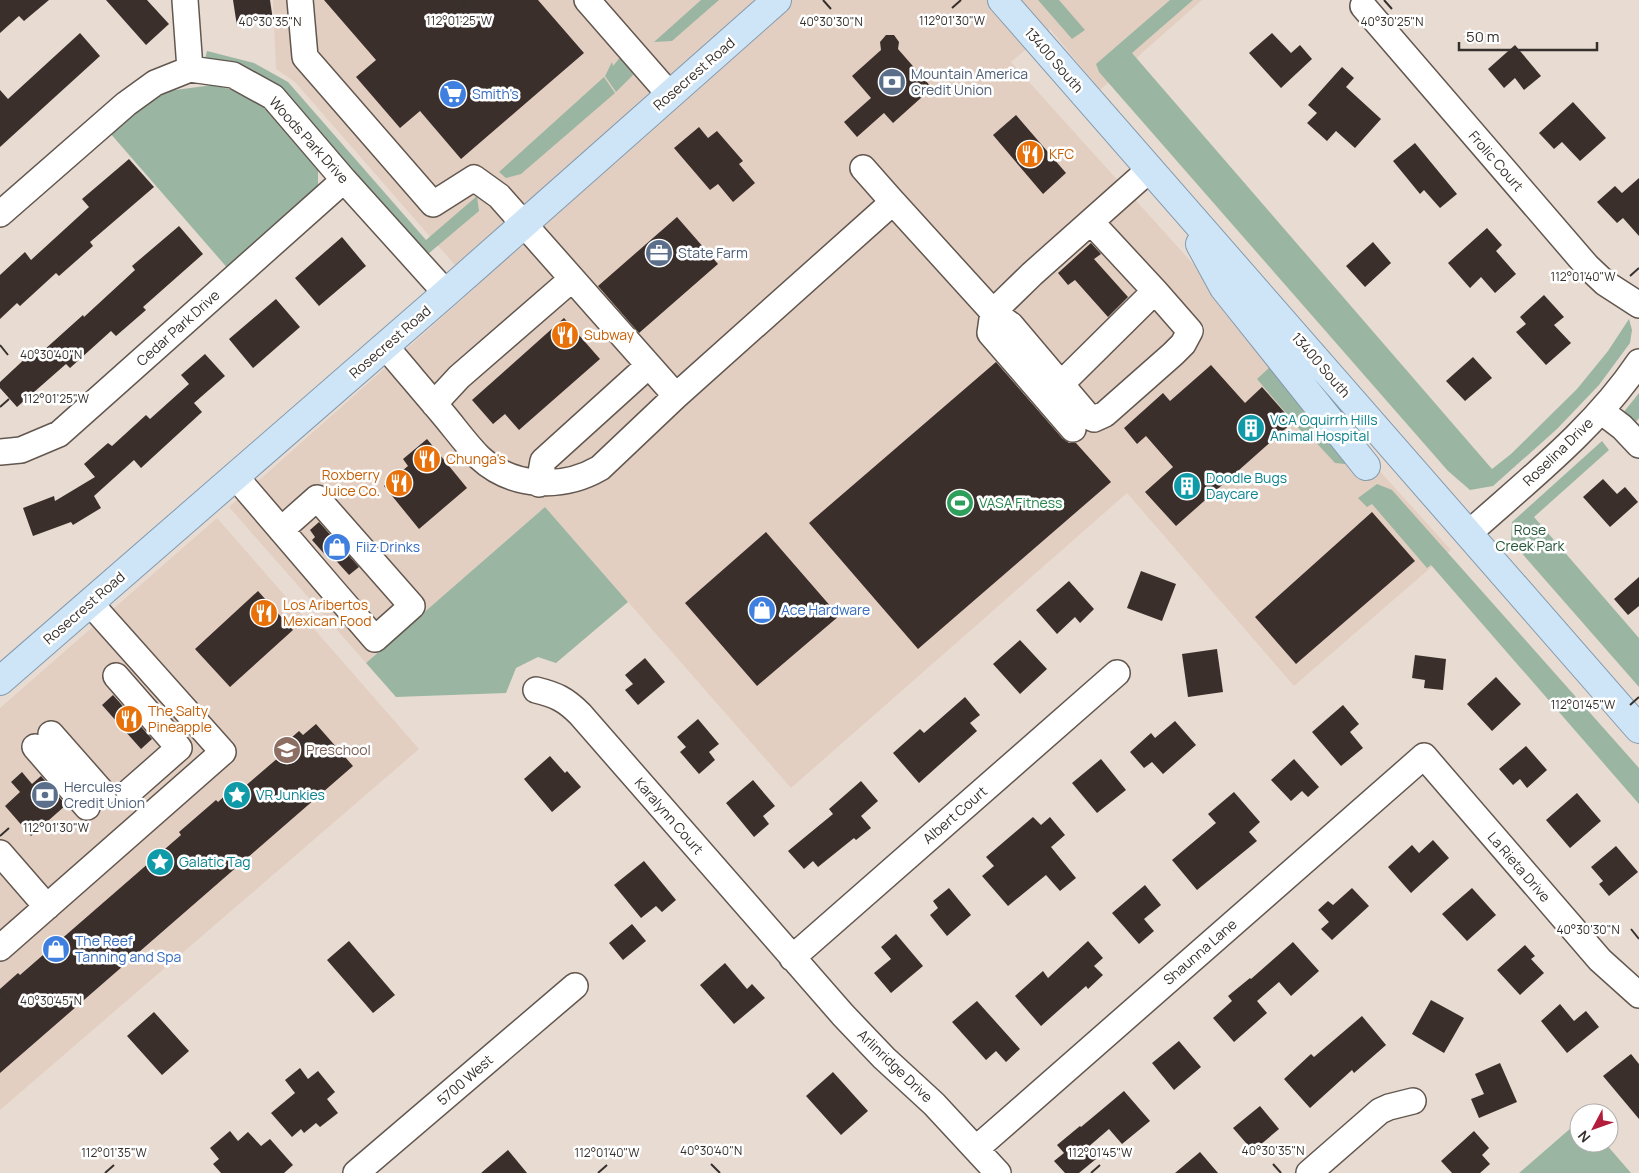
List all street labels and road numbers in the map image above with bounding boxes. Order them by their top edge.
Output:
street label: 13400 South [1021,23,1088,96]
street label: Rosecrest Road [649,33,739,114]
street label: Woods Park Drive [265,92,353,187]
street label: Frolic Court [1465,126,1528,195]
street label: Cedar Park Drive [132,285,223,370]
street label: Rosecrest Road [345,301,435,382]
street label: 13400 South [1288,328,1355,401]
street label: Roselina Drive [1518,413,1597,490]
street label: Rosecrest Road [39,567,129,648]
street label: Karalynn Court [631,773,708,858]
street label: Albert Court [918,781,991,848]
street label: La Rieta Drive [1484,828,1555,906]
street label: Shaunna Lane [1159,914,1240,989]
street label: Arlinridge Drive [854,1025,937,1106]
street label: 5700 West [433,1050,497,1109]

